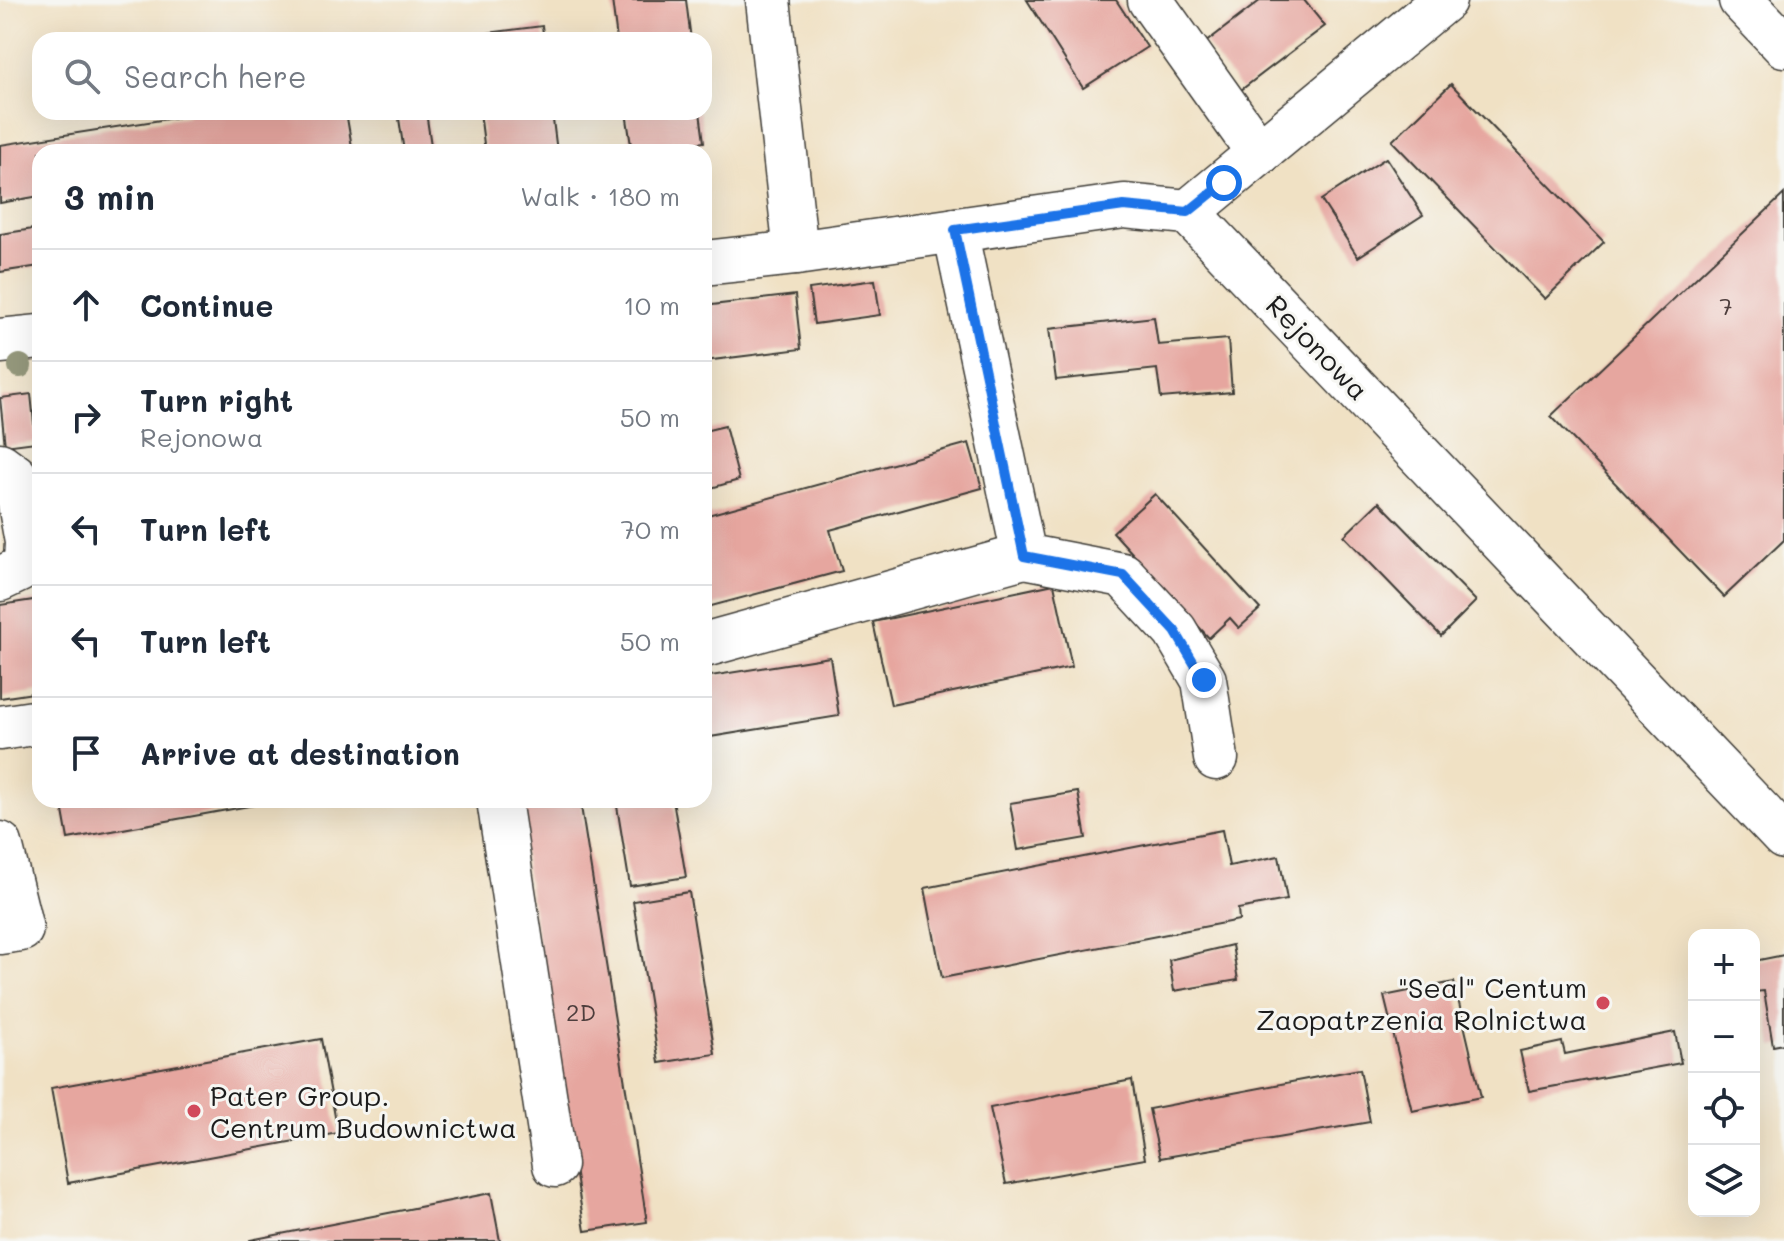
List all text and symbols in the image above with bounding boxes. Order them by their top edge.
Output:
search box [32,32,712,120]
icon: search [60,54,104,98]
text: Search here [124,56,307,96]
route start [1206,165,1242,201]
text: 3 min [64,174,155,219]
text: Walk · 180 m [520,179,680,213]
icon: ahead [64,283,108,327]
text: Continue [140,285,273,325]
street label: Rejonowa [1259,287,1377,407]
text: 10 m [623,288,680,322]
house number: 7 [1719,290,1733,321]
text: Turn right [140,380,293,420]
icon: right [64,395,108,439]
text: 50 m [620,400,680,434]
text: Rejonowa [140,420,263,454]
icon: left [64,507,108,551]
text: Turn left [140,509,271,549]
text: 70 m [620,512,680,546]
icon: left [64,619,108,663]
text: Turn left [140,621,271,661]
text: 50 m [620,624,680,658]
route end [1186,662,1222,698]
icon: arrive [64,731,108,775]
text: Arrive at destination [140,733,460,773]
map controls [1688,929,1760,1217]
button: + [1688,929,1760,1001]
place label: "Seal" Centum Zaopatrzenia Rolnictwa [1256,969,1587,1037]
marker: "Seal" Centum Zaopatrzenia Rolnictwa [1594,994,1612,1012]
house number: 2D [566,996,596,1027]
button: − [1688,1001,1760,1073]
button: locate [1688,1073,1760,1145]
place label: Pater Group. Centrum Budownictwa [210,1077,517,1145]
marker: Pater Group. Centrum Budownictwa [185,1102,203,1120]
button: layers [1688,1145,1760,1217]

